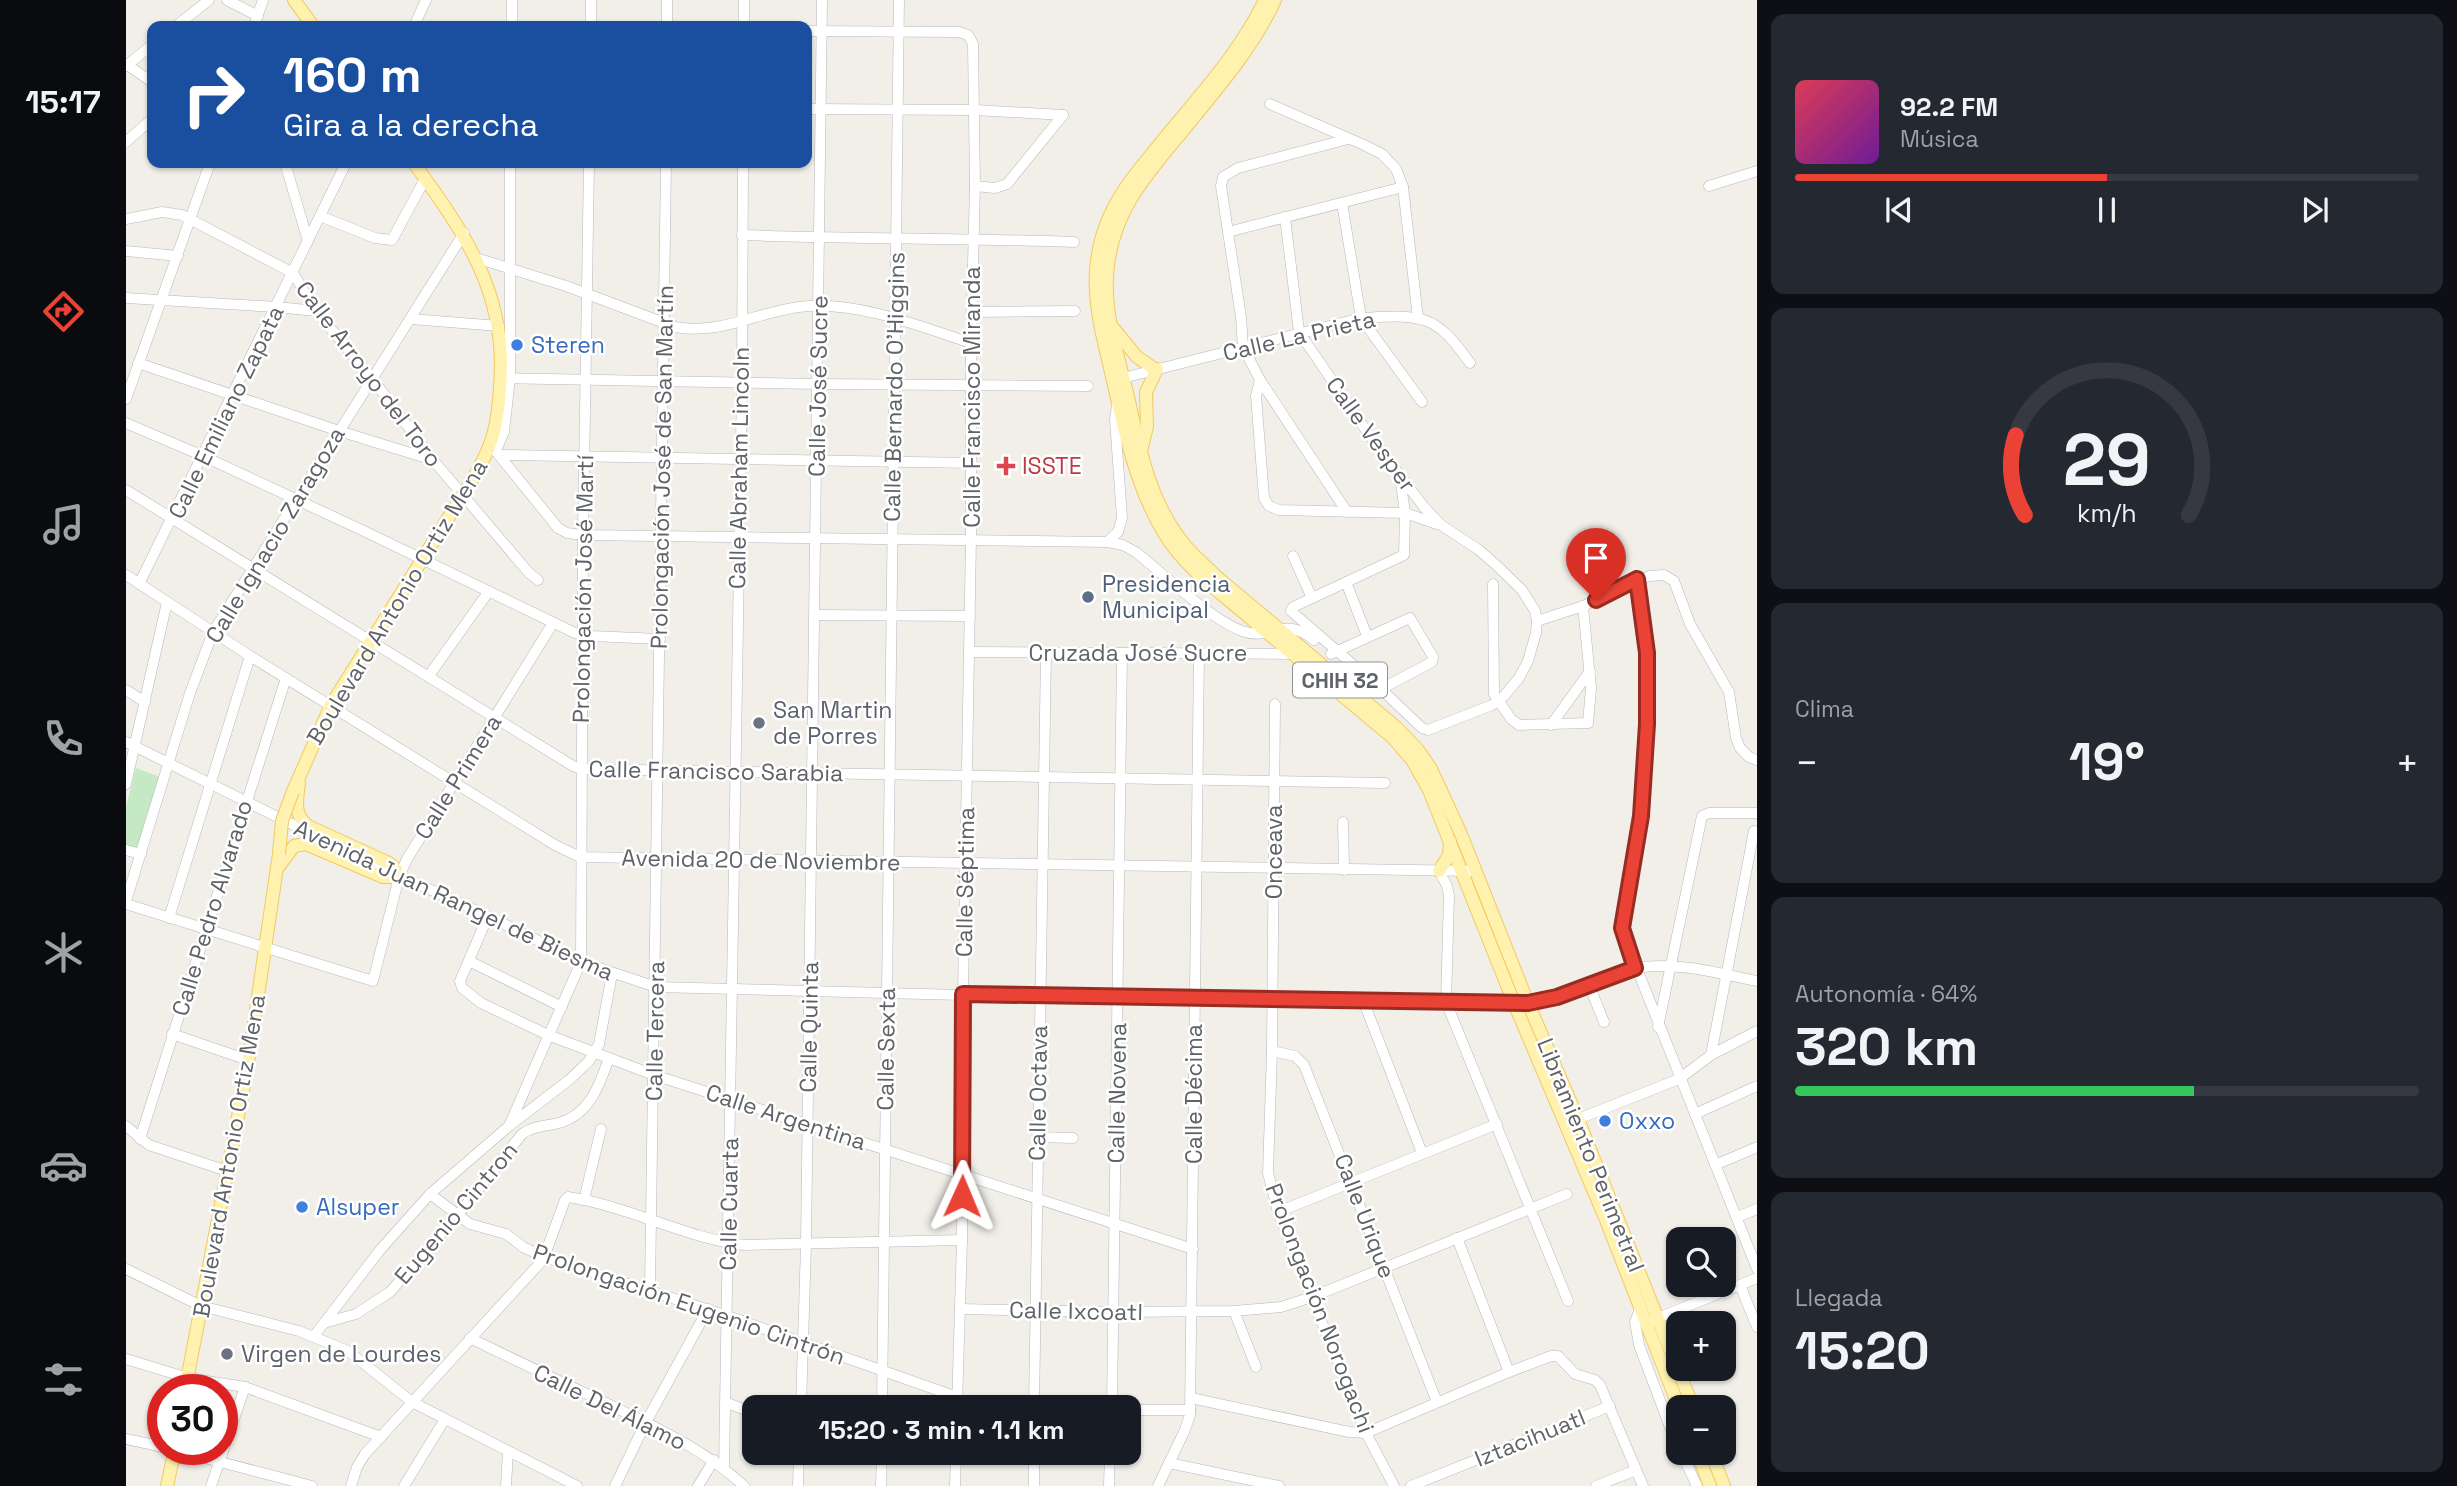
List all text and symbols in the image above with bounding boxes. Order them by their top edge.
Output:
text: 160 m [283,44,421,106]
icon: right [168,49,259,140]
text: 15:17 [25,82,101,122]
text: 92.2 FM [1900,90,1998,124]
text: Gira a la derecha [283,105,538,145]
text: Música [1900,124,1979,154]
icon: previous [1880,191,1918,229]
icon: pause [2088,191,2126,229]
icon: next [2296,191,2334,229]
street label: Calle Bernardo O'Higgins [877,252,911,522]
street label: Calle Francisco Miranda [957,266,987,528]
street label: Calle Arroyo del Toro [289,275,449,473]
street label: Prolongación José de San Martín [644,285,680,649]
icon: directions [39,287,88,336]
street label: Calle José Sucre [801,295,835,477]
street label: Calle Emiliano Zapata [161,301,291,523]
street label: Calle La Prieta [1220,304,1378,368]
place label: Steren [531,330,605,360]
marker: Steren [509,337,525,353]
street label: Calle Abraham Lincoln [722,347,756,589]
street label: Calle Vesper [1319,371,1423,497]
text: 29 [2063,413,2151,506]
street label: Calle Ignacio Zaragoza [199,421,351,649]
place label: ISSTE [1022,451,1082,481]
street label: Boulevard Antonio Ortiz Mena [300,454,494,750]
street label: Prolongación José Martí [566,454,600,723]
marker: ISSTE [996,456,1016,476]
text: km/h [2077,496,2137,528]
icon: music [39,500,88,549]
pin [1566,528,1626,600]
icon: arrive [1577,539,1615,577]
place label: Presidencia Municipal [1102,569,1231,625]
marker: Presidencia Municipal [1080,589,1096,605]
street label: Cruzada José Sucre [1029,638,1248,668]
road number: CHIH 32 [1293,662,1387,698]
text: Clima [1795,694,1854,724]
place label: San Martin de Porres [773,695,892,751]
street label: Calle Primera [408,709,508,845]
icon: phone [39,714,88,763]
marker: San Martin de Porres [751,715,767,731]
text: 19° [2069,729,2145,795]
text: − [1795,739,1819,787]
text: + [2395,739,2419,787]
street label: Calle Francisco Sarabia [588,754,844,788]
street label: Calle Pedro Alvarado [165,796,259,1020]
street label: Onceava [1259,805,1289,899]
street label: Calle Séptima [949,807,981,957]
street label: Avenida Juan Rangel de Biesma [289,813,619,987]
street label: Avenida 20 de Noviembre [621,843,901,877]
icon: climate [39,928,88,977]
street label: Calle Tercera [639,961,671,1101]
street label: Calle Quinta [793,961,825,1093]
text: Autonomía · 64% [1795,979,1977,1009]
street label: Calle Sexta [870,987,902,1111]
street label: Boulevard Antonio Ortiz Mena [186,992,272,1320]
text: 320 km [1795,1014,1978,1080]
street label: Calle Novena [1101,1022,1133,1164]
street label: Calle Décima [1179,1024,1209,1164]
street label: Calle Octava [1022,1025,1054,1161]
street label: Libramiento Perimetral [1530,1034,1652,1276]
street label: Calle Argentina [702,1077,870,1157]
place label: Oxxo [1619,1106,1675,1136]
marker: Oxxo [1597,1113,1613,1129]
street label: Eugenio Cintron [388,1136,524,1290]
street label: Calle Cuarta [713,1137,745,1271]
icon: car [39,1141,88,1190]
street label: Calle Urique [1328,1150,1402,1282]
position arrow [925,1159,999,1233]
street label: Prolongación Norogachi [1259,1179,1381,1437]
place label: Alsuper [316,1192,399,1222]
marker: Alsuper [294,1199,310,1215]
map controls [1666,1227,1736,1465]
button: search [1666,1227,1736,1297]
street label: Prolongación Eugenio Cintrón [529,1236,849,1372]
text: Llegada [1795,1283,1883,1313]
street label: Calle Ixcoatl [1009,1295,1143,1327]
button: + [1666,1311,1736,1381]
text: 15:20 [1795,1318,1930,1384]
place label: Virgen de Lourdes [241,1339,441,1369]
marker: Virgen de Lourdes [219,1346,235,1362]
icon: filters [39,1355,88,1404]
street label: Calle Del Álamo [529,1357,691,1457]
speed limit sign: 30 [147,1374,238,1465]
button: − [1666,1395,1736,1465]
street label: Iztacihuatl [1470,1402,1590,1474]
text: 15:20 · 3 min · 1.1 km [818,1413,1065,1447]

